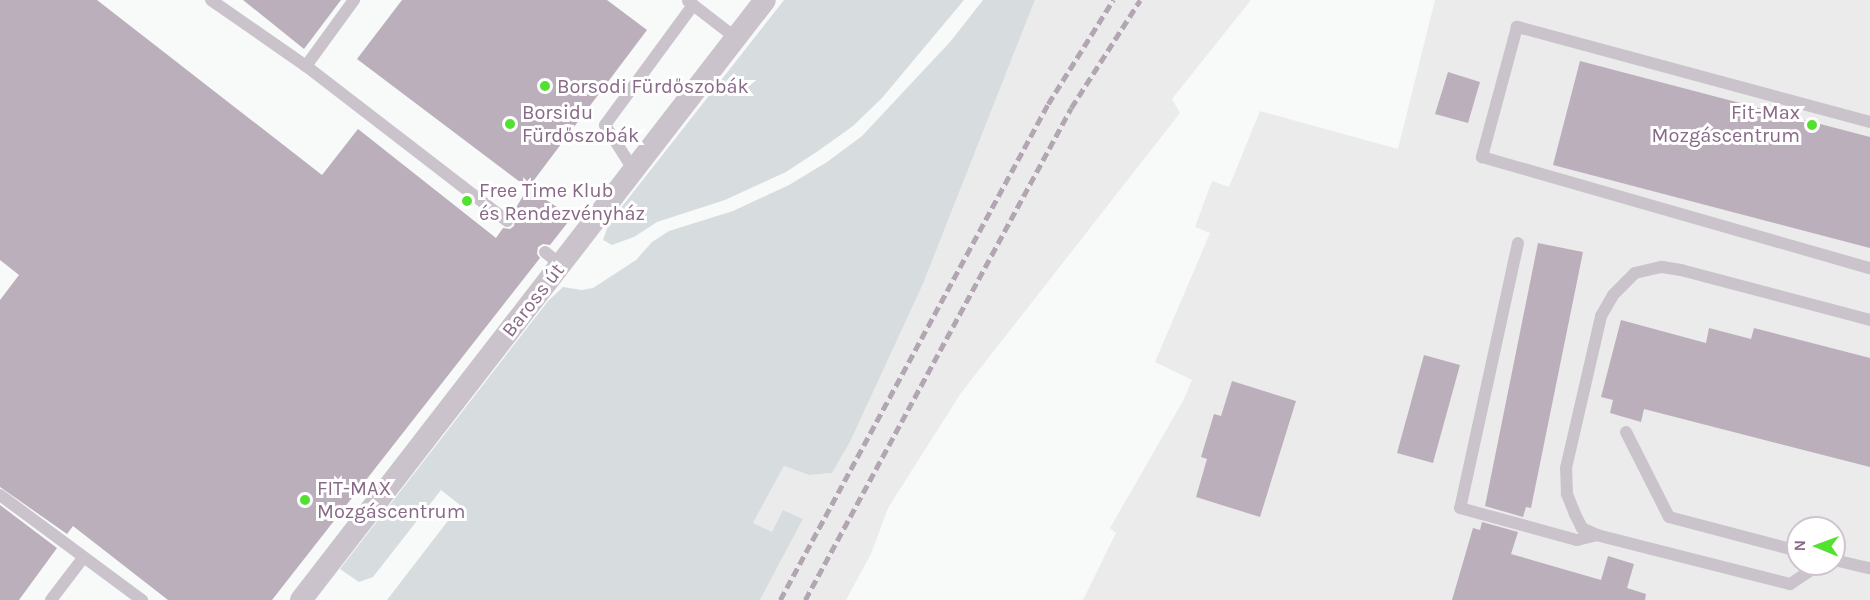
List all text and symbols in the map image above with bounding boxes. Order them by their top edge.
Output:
place label: Borsodi Fürdőszobák [557,74,749,98]
marker: Borsodi Fürdőszobák [538,79,552,93]
place label: Borsidu Fürdőszobák [522,100,639,147]
place label: Fit-Max Mozgáscentrum [1652,101,1800,148]
marker: Borsidu Fürdőszobák [503,117,517,131]
marker: Fit-Max Mozgáscentrum [1805,118,1819,132]
place label: Free Time Klub és Rendezvényház [479,178,645,225]
marker: Free Time Klub és Rendezvényház [460,194,474,208]
street label: Baross út [497,258,569,342]
place label: FIT-MAX Mozgáscentrum [317,476,465,523]
marker: FIT-MAX Mozgáscentrum [298,493,312,507]
north arrow [1786,516,1846,576]
text: N [1790,540,1809,552]

